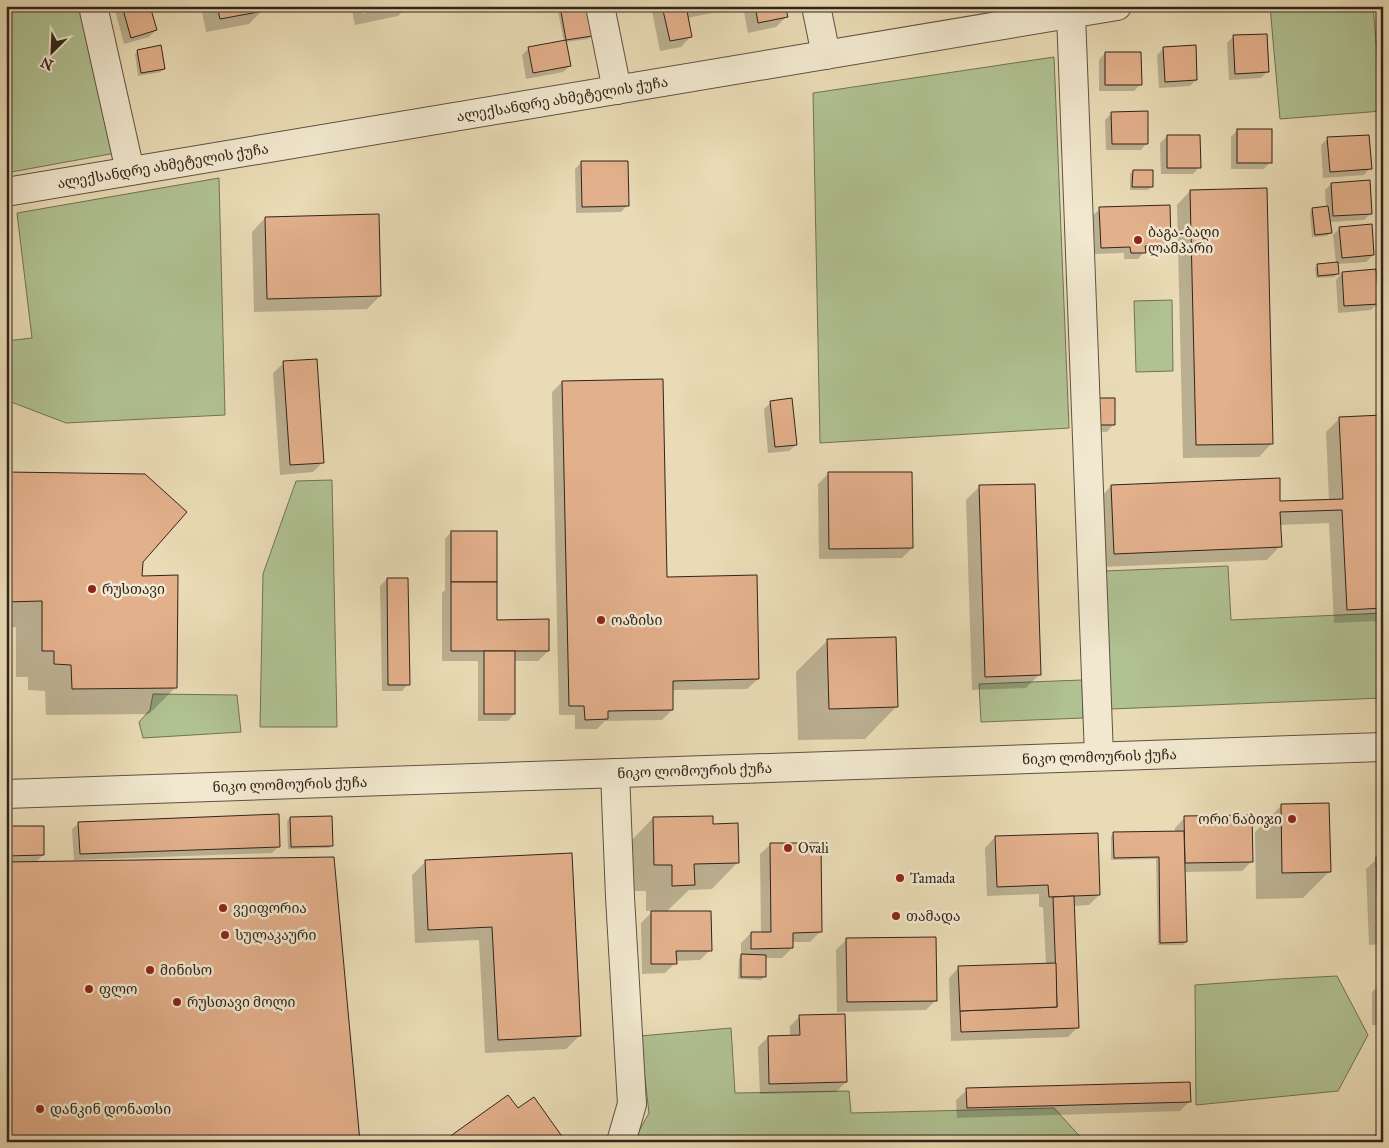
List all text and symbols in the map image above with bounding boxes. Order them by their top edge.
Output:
north arrow [28,28,78,78]
text: N [38,53,56,74]
street label: ალექსანდრე ახმეტელის ქუჩა [455,73,669,125]
street label: ალექსანდრე ახმეტელის ქუჩა [56,140,270,192]
place label: ბაგა-ბაღი ლამპარი [1148,224,1219,257]
marker: ბაგა-ბაღი ლამპარი [1132,234,1144,246]
place label: რუსთავი [102,581,165,598]
marker: რუსთავი [86,583,98,595]
place label: ოაზისი [611,612,662,629]
marker: ოაზისი [595,614,607,626]
street label: ნიკო ლომოურის ქუჩა [1022,746,1177,768]
street label: ნიკო ლომოურის ქუჩა [617,760,772,782]
street label: ნიკო ლომოურის ქუჩა [212,774,368,796]
place label: ორი ნაბიჯი [1198,811,1282,828]
marker: ორი ნაბიჯი [1286,813,1298,825]
place label: Ovali [798,840,829,857]
marker: Ovali [782,842,794,854]
place label: Tamada [910,870,955,887]
marker: Tamada [894,872,906,884]
place label: ვეიფორია [233,900,307,917]
marker: ვეიფორია [217,902,229,914]
place label: თამადა [906,908,961,925]
marker: თამადა [890,910,902,922]
place label: სულაკაური [235,927,316,944]
marker: სულაკაური [219,929,231,941]
place label: მინისო [160,962,212,979]
marker: მინისო [144,964,156,976]
place label: ფლო [99,981,137,998]
marker: ფლო [83,983,95,995]
place label: რუსთავი მოლი [187,994,296,1011]
marker: რუსთავი მოლი [171,996,183,1008]
place label: დანკინ დონათსი [50,1101,171,1118]
marker: დანკინ დონათსი [34,1103,46,1115]

